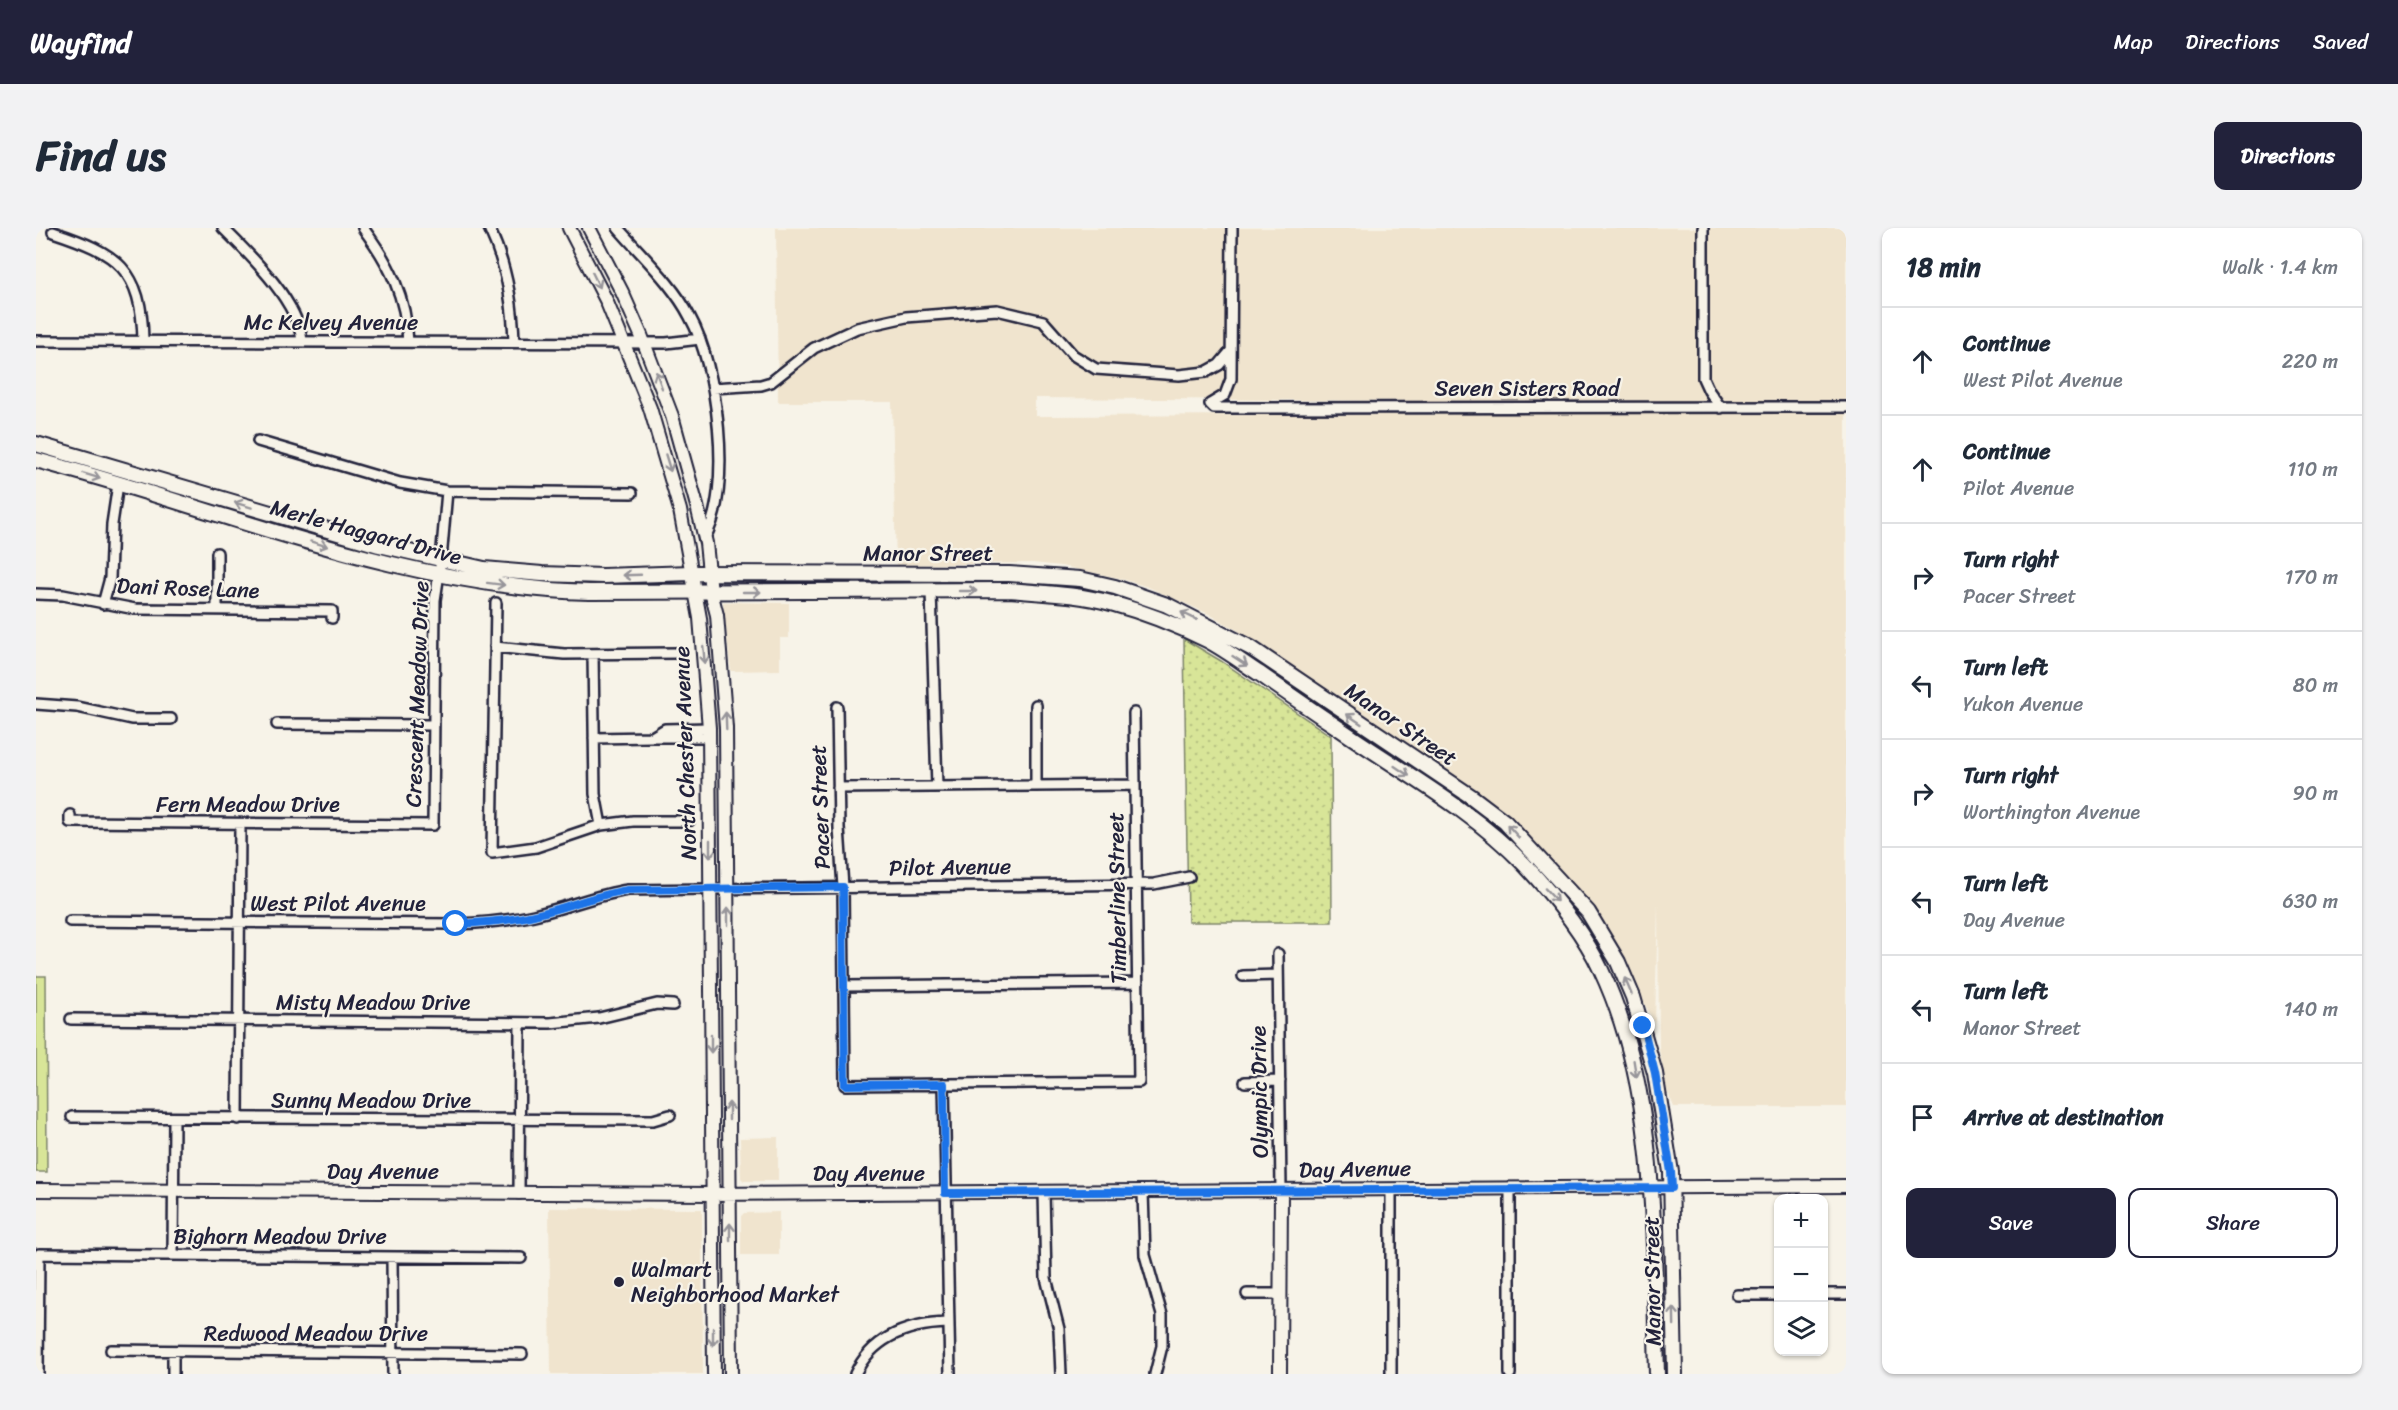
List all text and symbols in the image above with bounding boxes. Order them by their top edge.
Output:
text: Wayfind [30,18,131,67]
text: Map [2114,23,2152,61]
text: Directions [2185,23,2280,61]
text: Saved [2313,23,2368,61]
text: Find us [36,119,166,193]
button: Directions [2214,122,2362,190]
text: 18 min [1906,244,1981,290]
text: Walk · 1.4 km [2222,250,2338,285]
one-way arrow [591,270,603,288]
street label: Mc Kelvey Avenue [244,303,418,342]
text: Continue [1963,324,2051,363]
text: 220 m [2282,344,2338,379]
icon: ahead [1906,345,1939,378]
text: West Pilot Avenue [1963,363,2123,398]
street label: Seven Sisters Road [1435,369,1621,408]
one-way arrow [652,371,663,390]
text: Continue [1963,432,2051,471]
text: 110 m [2288,452,2338,487]
one-way arrow [663,453,674,472]
icon: ahead [1906,453,1939,486]
one-way arrow [82,471,101,482]
text: Pilot Avenue [1963,471,2074,506]
street label: Merle Haggard Drive [266,488,467,576]
one-way arrow [234,499,253,510]
street label: Manor Street [863,534,993,573]
one-way arrow [309,539,328,550]
text: Turn right [1963,540,2058,579]
text: 170 m [2285,560,2338,595]
icon: right [1906,561,1939,594]
street label: Dani Rose Lane [116,566,261,610]
one-way arrow [623,569,643,581]
one-way arrow [486,579,506,590]
text: Pacer Street [1963,579,2076,614]
street label: Crescent Meadow Drive [394,580,440,808]
one-way arrow [958,585,978,597]
one-way arrow [742,586,762,598]
one-way arrow [1180,609,1198,621]
one-way arrow [699,644,710,664]
street label: North Chester Avenue [662,645,708,861]
text: Turn left [1963,648,2048,687]
one-way arrow [1232,655,1249,668]
text: 80 m [2293,668,2338,703]
icon: left [1906,669,1939,702]
street label: Manor Street [1336,671,1466,777]
text: Yukon Avenue [1963,687,2083,722]
one-way arrow [720,712,731,732]
one-way arrow [1346,713,1363,725]
street label: Pacer Street [798,744,842,870]
text: Turn right [1963,756,2058,795]
one-way arrow [1393,765,1410,777]
text: 90 m [2293,776,2338,811]
icon: right [1906,777,1939,810]
street label: Fern Meadow Drive [156,785,340,824]
text: Worthington Avenue [1963,795,2140,830]
street label: Timberline Street [1096,811,1138,984]
one-way arrow [1506,824,1520,839]
one-way arrow [704,839,716,859]
street label: Pilot Avenue [888,846,1012,888]
text: Turn left [1963,864,2048,903]
street label: West Pilot Avenue [250,884,426,923]
text: 630 m [2282,884,2338,919]
icon: left [1906,885,1939,918]
one-way arrow [1544,888,1558,903]
text: Day Avenue [1963,903,2065,938]
one-way arrow [722,906,734,926]
route start [442,910,468,936]
text: Turn left [1963,972,2048,1011]
one-way arrow [1622,977,1633,995]
street label: Misty Meadow Drive [276,983,471,1022]
text: 140 m [2284,992,2338,1027]
icon: left [1906,993,1939,1026]
text: Manor Street [1963,1011,2081,1046]
route end [1629,1012,1655,1038]
street label: Olympic Drive [1238,1025,1280,1158]
one-way arrow [705,1034,717,1054]
one-way arrow [1629,1058,1640,1078]
street label: Sunny Meadow Drive [271,1081,472,1120]
text: Arrive at destination [1963,1098,2164,1137]
one-way arrow [723,1101,735,1121]
icon: arrive [1906,1101,1939,1134]
street label: Day Avenue [1298,1149,1412,1189]
street label: Day Avenue [327,1152,439,1191]
street label: Day Avenue [813,1154,925,1193]
button: Save [1906,1188,2116,1258]
button: Share [2128,1188,2338,1258]
map controls [1774,1194,1828,1356]
button: + [1774,1194,1828,1248]
street label: Manor Street [1631,1215,1673,1346]
street label: Bighorn Meadow Drive [173,1217,387,1256]
one-way arrow [724,1222,736,1242]
button: − [1774,1248,1828,1302]
place label: Walmart Neighborhood Market [631,1250,840,1314]
marker: Walmart Neighborhood Market [612,1275,626,1289]
button: layers [1774,1302,1828,1356]
one-way arrow [1668,1306,1680,1326]
street label: Redwood Meadow Drive [204,1314,428,1353]
one-way arrow [707,1326,719,1346]

